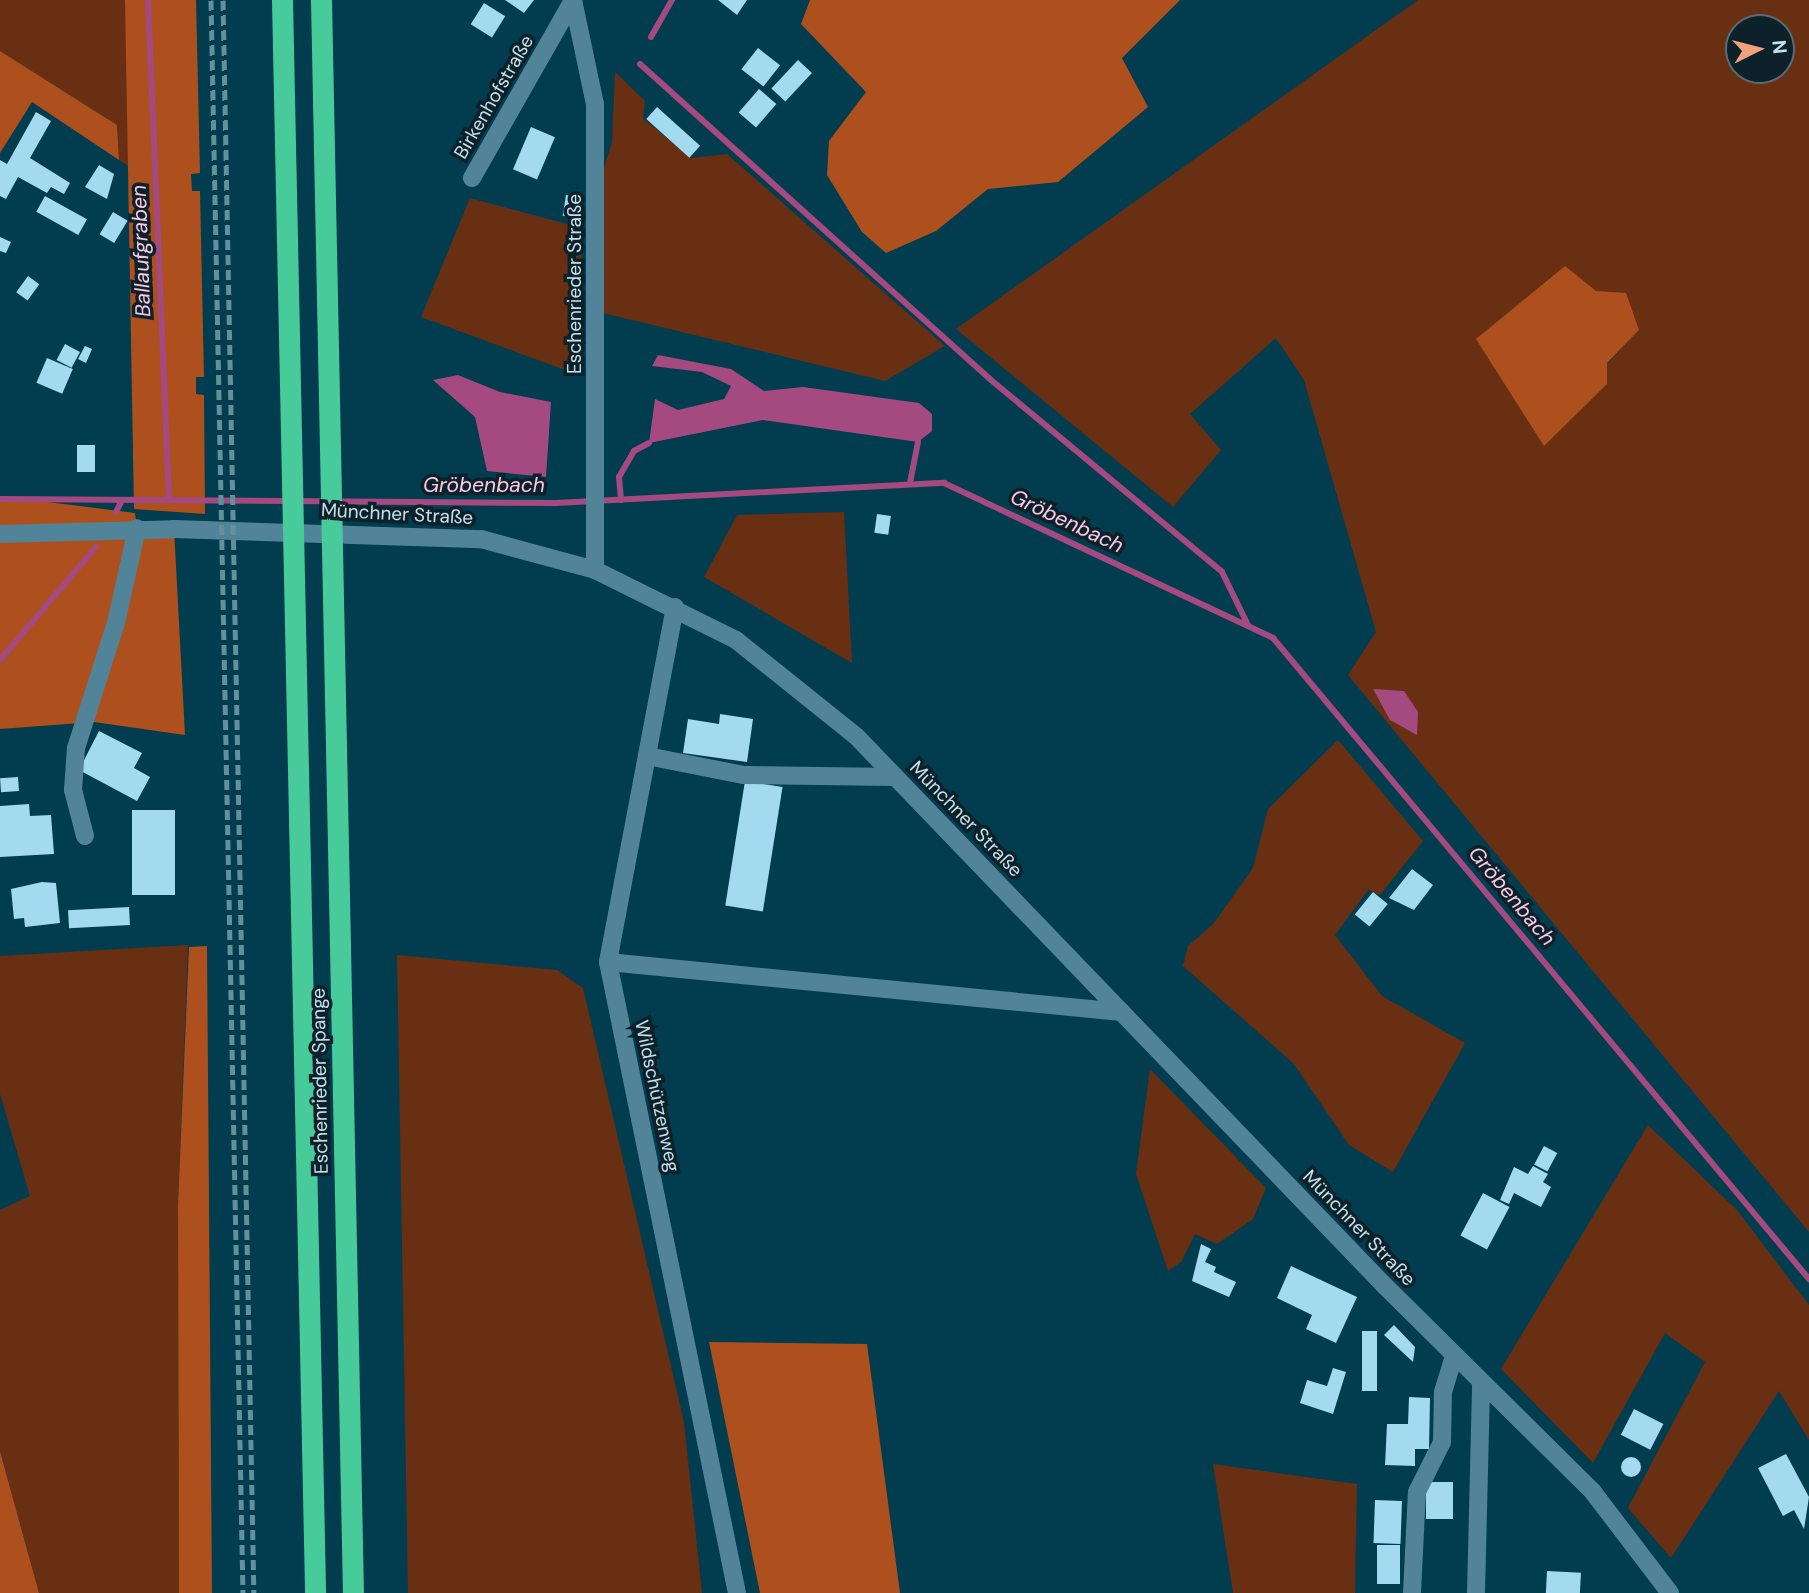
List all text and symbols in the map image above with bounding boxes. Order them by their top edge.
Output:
north arrow [1725,14,1795,84]
street label: Birkenhofstraße [449,31,539,163]
text: N [1766,39,1793,55]
water label: Ballaufgraben [126,184,156,318]
street label: Eschenrieder Straße [564,194,586,374]
water label: Gröbenbach [423,472,545,498]
water label: Gröbenbach [1006,484,1128,558]
street label: Münchner Straße [320,499,474,529]
street label: Münchner Straße [905,756,1027,882]
water label: Gröbenbach [1463,841,1561,951]
street label: Eschenrieder Spange [307,988,333,1174]
street label: Wildschützenweg [630,1018,684,1174]
street label: Münchner Straße [1298,1165,1420,1291]

